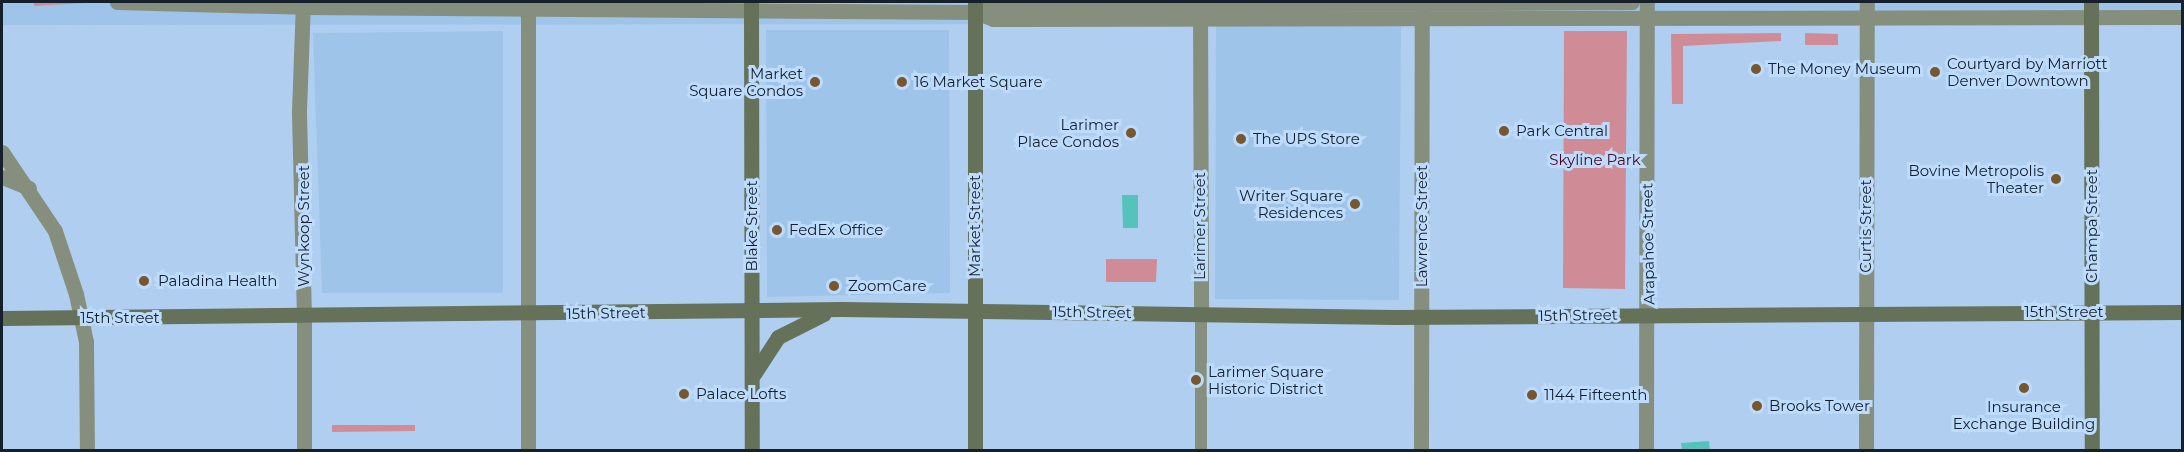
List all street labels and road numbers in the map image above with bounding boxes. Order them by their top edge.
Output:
street label: Wynkoop Street [295,165,313,287]
street label: Lawrence Street [1413,165,1431,287]
street label: Champa Street [2083,169,2101,283]
street label: Larimer Street [1191,172,1209,280]
street label: Market Street [966,175,984,277]
street label: Curtis Street [1857,179,1875,273]
street label: Blake Street [743,180,761,272]
street label: Arapahoe Street [1638,183,1658,305]
street label: 15th Street [1052,302,1132,322]
street label: 15th Street [566,303,646,323]
street label: 15th Street [2024,303,2104,321]
street label: 15th Street [1538,305,1618,325]
street label: 15th Street [80,309,160,327]

